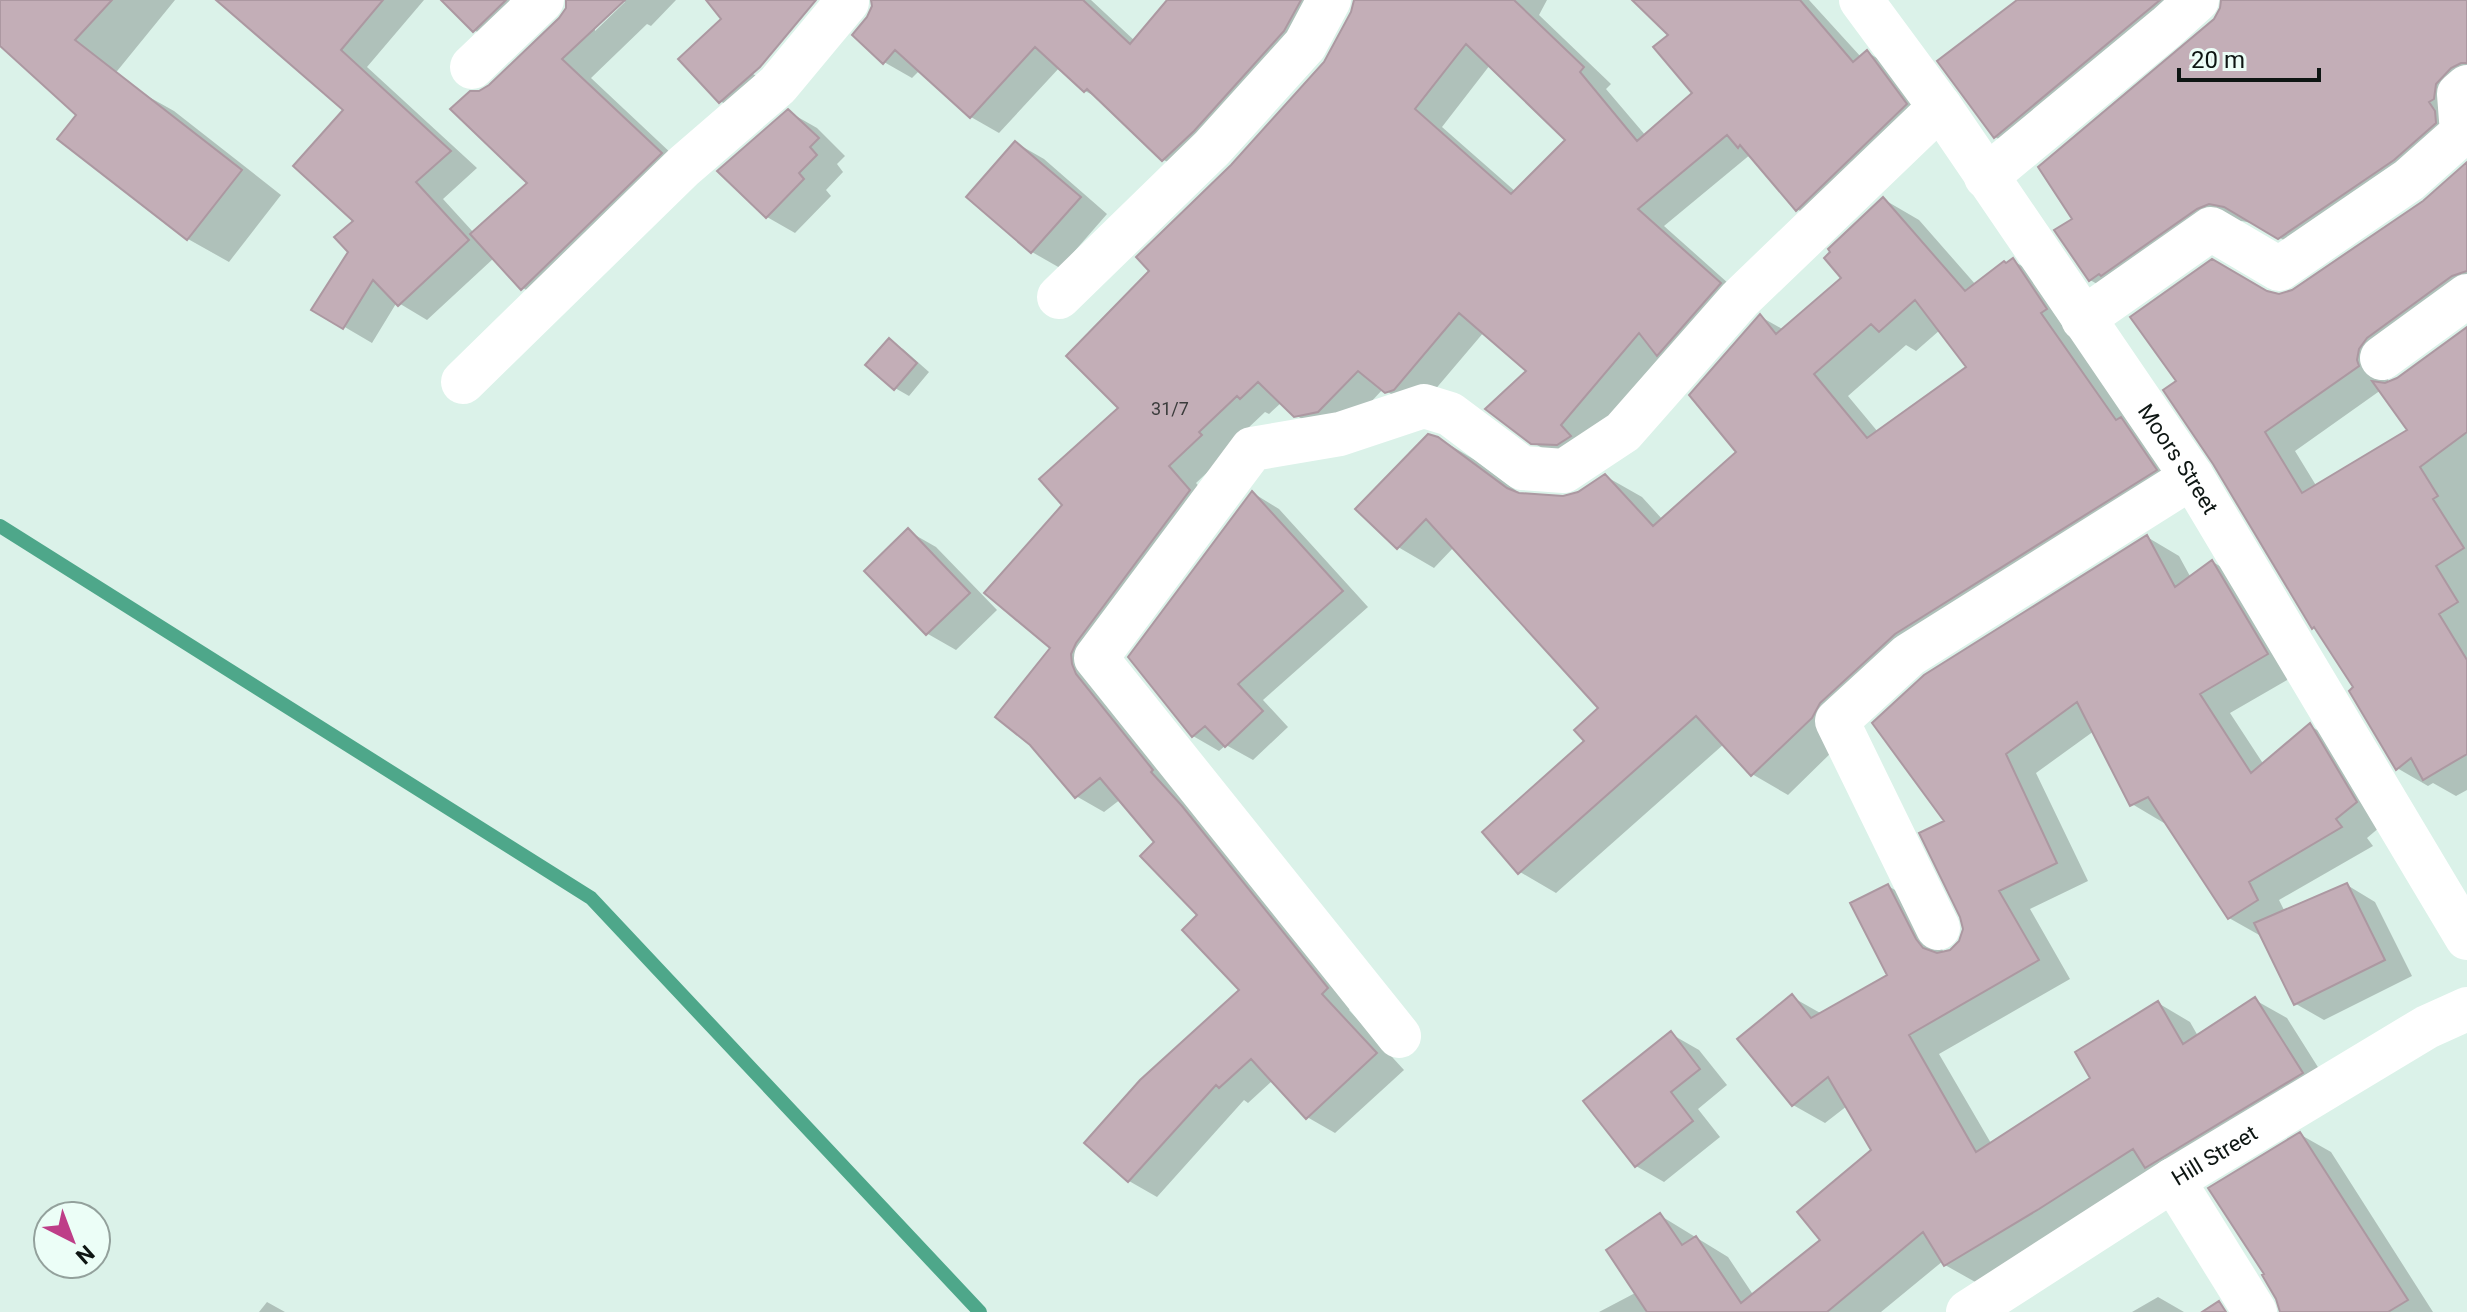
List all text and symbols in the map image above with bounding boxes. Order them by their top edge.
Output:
scale bar [2179,32,2319,82]
text: 20 m [2191,46,2245,74]
house number: 31/7 [1151,398,1189,419]
street label: Moors Street [2133,399,2223,519]
street label: Hill Street [2167,1120,2262,1191]
north arrow [32,1200,112,1280]
text: N [71,1240,99,1269]

